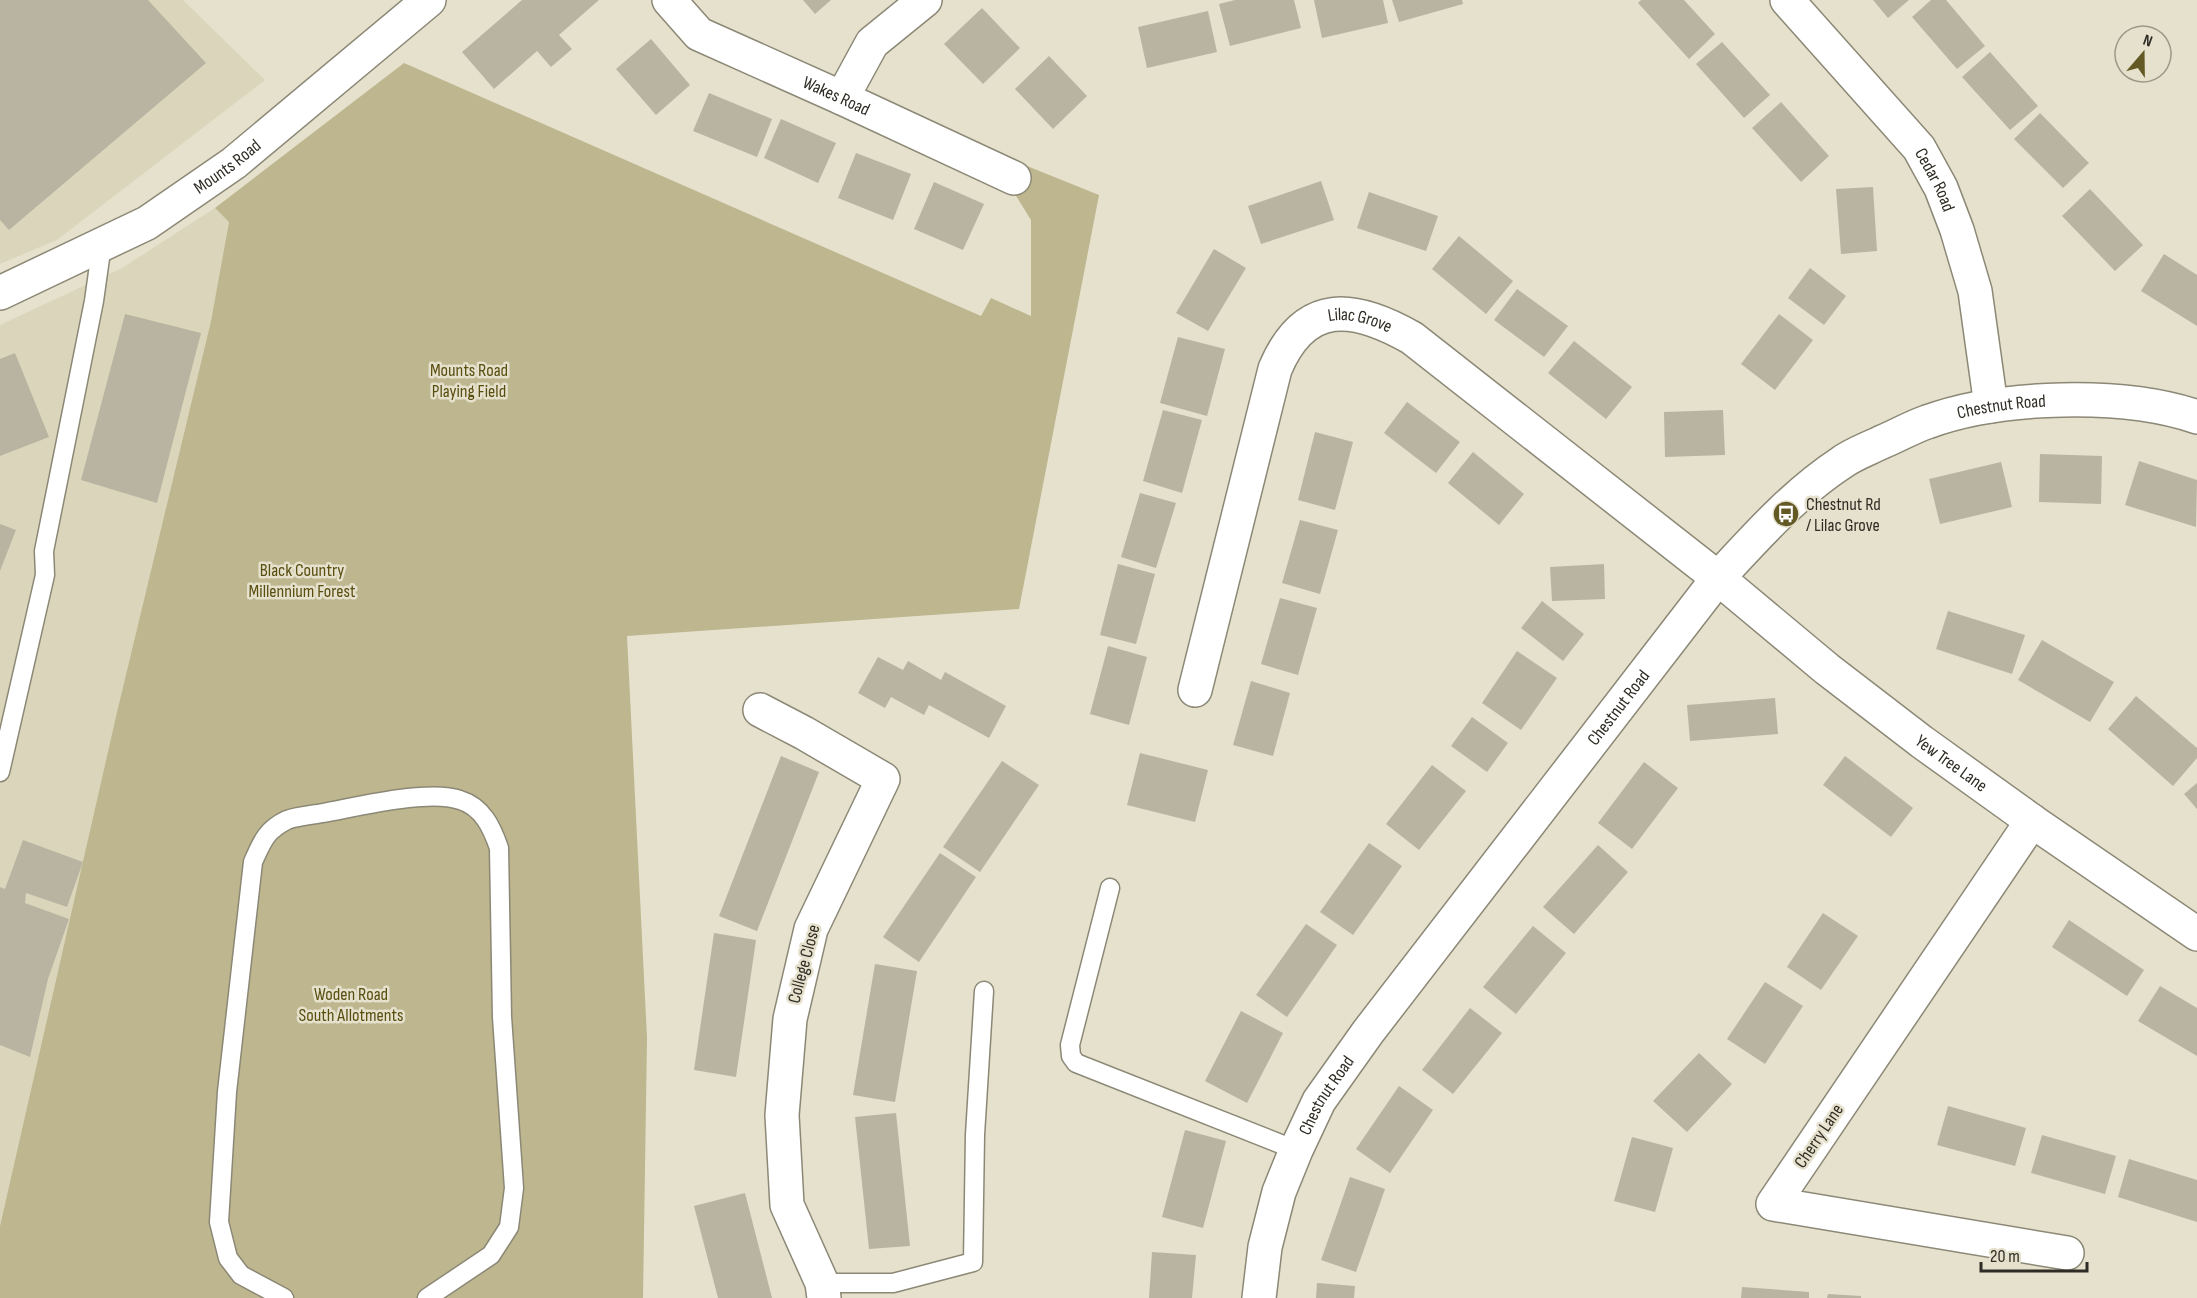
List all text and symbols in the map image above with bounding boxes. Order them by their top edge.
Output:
north arrow [2113,24,2173,84]
text: N [2140,31,2155,52]
street label: Wakes Road [800,71,873,120]
street label: Mounts Road [190,135,265,198]
street label: Cedar Road [1911,144,1959,214]
street label: Lilac Grove [1326,303,1396,337]
park label: Mounts Road Playing Field [430,360,508,402]
street label: Chestnut Road [1955,390,2046,423]
place label: Chestnut Rd / Lilac Grove [1806,494,1881,536]
bus stop icon: Chestnut Rd / Lilac Grove [1771,499,1801,529]
park label: Black Country Millennium Forest [249,560,356,602]
street label: Chestnut Road [1583,666,1654,749]
street label: Yew Tree Lane [1911,730,1991,796]
street label: College Close [783,922,825,1006]
park label: Woden Road South Allotments [299,984,403,1026]
street label: Chestnut Road [1294,1052,1358,1138]
street label: Cherry Lane [1790,1100,1848,1172]
scale bar [1981,1235,2088,1273]
text: 20 m [1990,1246,2020,1267]

